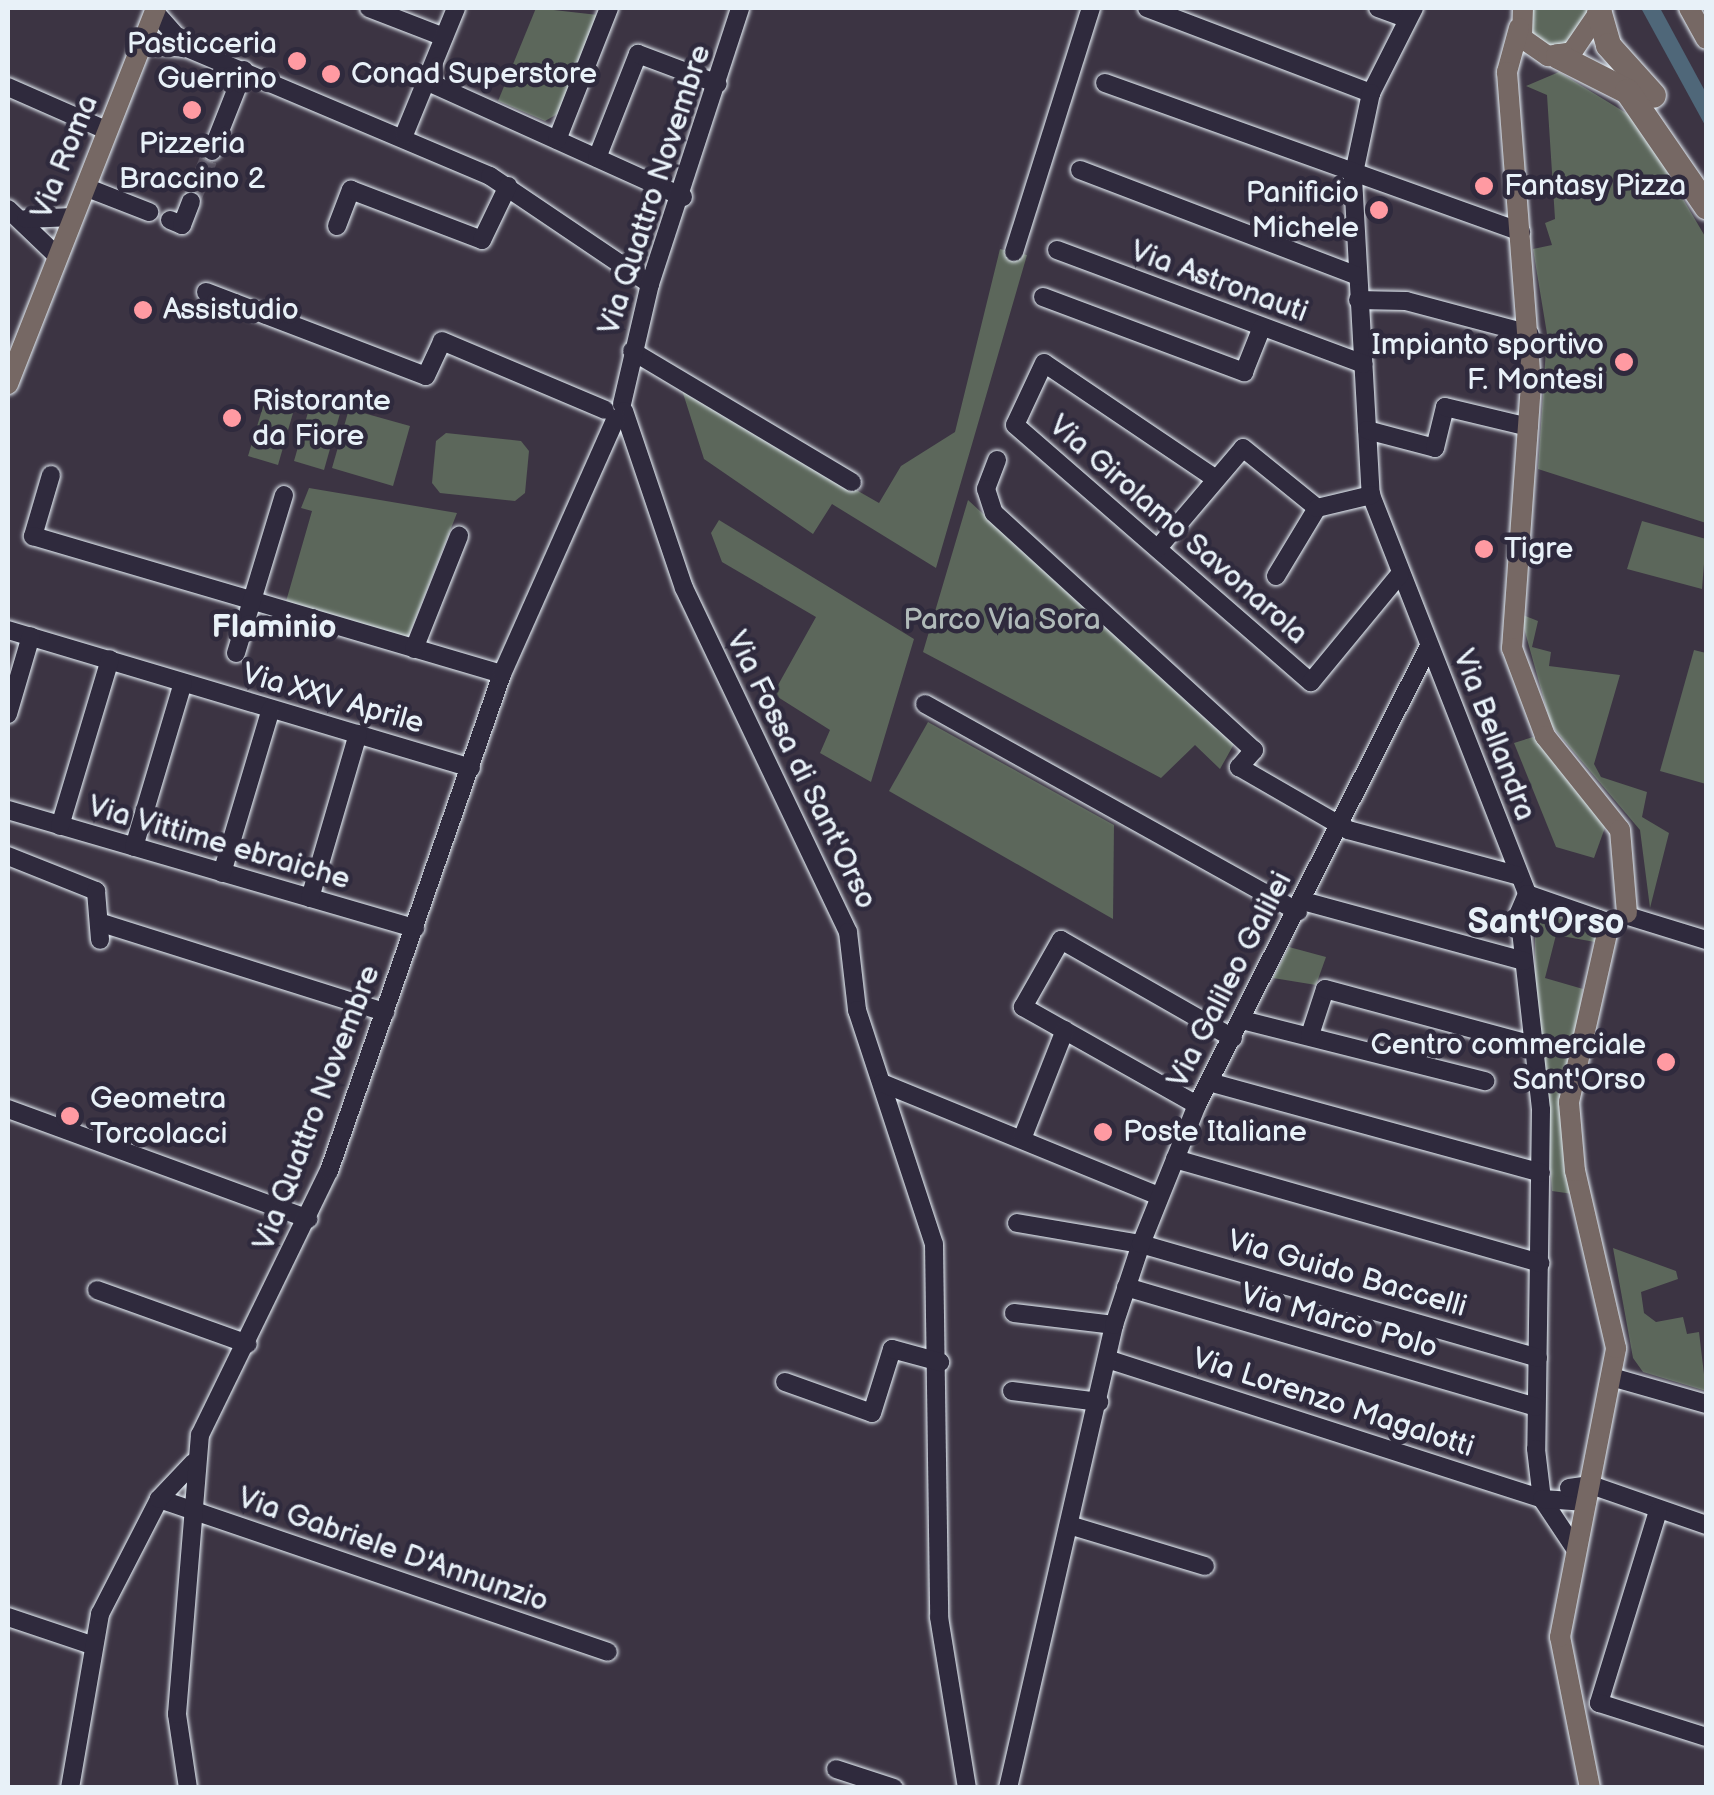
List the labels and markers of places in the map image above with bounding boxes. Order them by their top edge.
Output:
place label: Pasticceria Guerrino [127,26,277,96]
marker: Pasticceria Guerrino [286,50,308,72]
place label: Conad Superstore [351,56,598,92]
marker: Conad Superstore [320,63,342,85]
marker: Pizzeria Braccino 2 [181,99,203,121]
place label: Pizzeria Braccino 2 [119,126,265,196]
place label: Fantasy Pizza [1504,168,1688,204]
place label: Panificio Michele [1246,175,1359,246]
marker: Fantasy Pizza [1473,175,1495,197]
marker: Panificio Michele [1368,199,1390,221]
place label: Assistudio [163,292,299,328]
marker: Assistudio [132,299,154,321]
place label: Impianto sportivo F. Montesi [1371,327,1604,398]
marker: Impianto sportivo F. Montesi [1613,351,1635,373]
place label: Ristorante da Fiore [252,383,391,454]
marker: Ristorante da Fiore [221,407,243,429]
place label: Tigre [1504,531,1573,567]
marker: Tigre [1473,538,1495,560]
place label: Centro commerciale Sant'Orso [1371,1027,1646,1098]
marker: Centro commerciale Sant'Orso [1655,1051,1677,1073]
place label: Geometra Torcolacci [90,1081,228,1152]
marker: Geometra Torcolacci [59,1105,81,1127]
place label: Poste Italiane [1123,1114,1307,1150]
marker: Poste Italiane [1092,1121,1114,1143]

